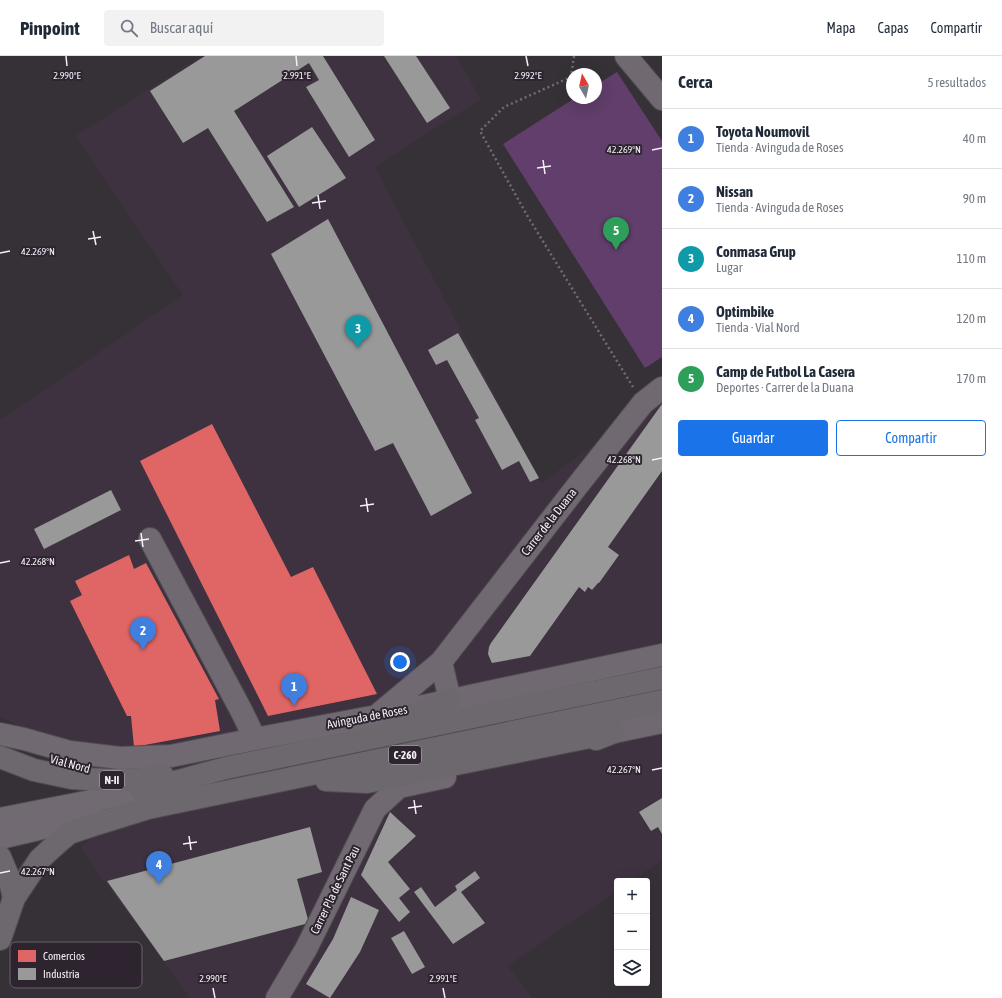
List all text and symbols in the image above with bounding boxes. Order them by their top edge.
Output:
search box [104,10,384,46]
text: Pinpoint [20,17,80,39]
icon: search [118,17,140,39]
text: Buscar aquí [150,19,213,36]
text: Mapa [827,20,856,36]
text: Capas [878,20,909,36]
text: Compartir [931,20,982,36]
north arrow [566,68,602,104]
text: 2.990°E [53,70,82,81]
text: 2.991°E [283,70,312,81]
text: 2.992°E [514,70,543,81]
text: Cerca [678,72,713,92]
text: 5 resultados [927,75,986,90]
text: Toyota Noumovil [716,123,809,140]
text: 1 [688,131,694,146]
text: 40 m [963,131,986,146]
text: Tienda · Avinguda de Roses [716,140,844,155]
text: 42.269°N [607,144,641,155]
text: Nissan [716,183,753,200]
text: 2 [688,191,694,206]
text: 90 m [963,191,986,206]
text: Tienda · Avinguda de Roses [716,200,844,215]
pin: 5 [603,217,629,250]
text: Conmasa Grup [716,243,796,260]
text: 42.269°N [21,246,55,257]
text: 3 [688,251,694,266]
text: 110 m [957,251,986,266]
text: Lugar [716,260,743,275]
text: Optimbike [716,303,774,320]
text: 4 [688,311,694,326]
text: 120 m [957,311,986,326]
pin: 3 [345,315,371,348]
text: Tienda · Vial Nord [716,320,800,335]
text: Camp de Futbol La Casera [716,363,855,380]
text: 5 [688,371,694,386]
text: 170 m [957,371,986,386]
text: Deportes · Carrer de la Duana [716,380,854,395]
button: Guardar [678,420,828,456]
button: Compartir [836,420,986,456]
text: 42.268°N [607,454,641,465]
street label: Carrer de la Duana [518,486,580,558]
text: 42.268°N [21,556,55,567]
pin: 2 [130,617,156,650]
your location [390,652,410,672]
pin: 1 [281,673,307,706]
street label: Avinguda de Roses [326,702,408,732]
road number: C-260 [389,746,421,764]
street label: Vial Nord [48,752,92,776]
text: 42.267°N [607,764,641,775]
road number: N-II [100,771,124,789]
street label: Carrer Pla de Sant Pau [308,843,362,936]
pin: 4 [146,851,172,884]
text: 42.267°N [21,866,55,877]
map controls [614,878,650,986]
button: + [614,878,650,914]
button: − [614,914,650,950]
legend [10,942,142,988]
text: Comercios [43,950,85,962]
button: layers [614,950,650,986]
text: Industria [43,968,80,980]
text: 2.990°E [199,973,228,984]
text: 2.991°E [429,973,458,984]

